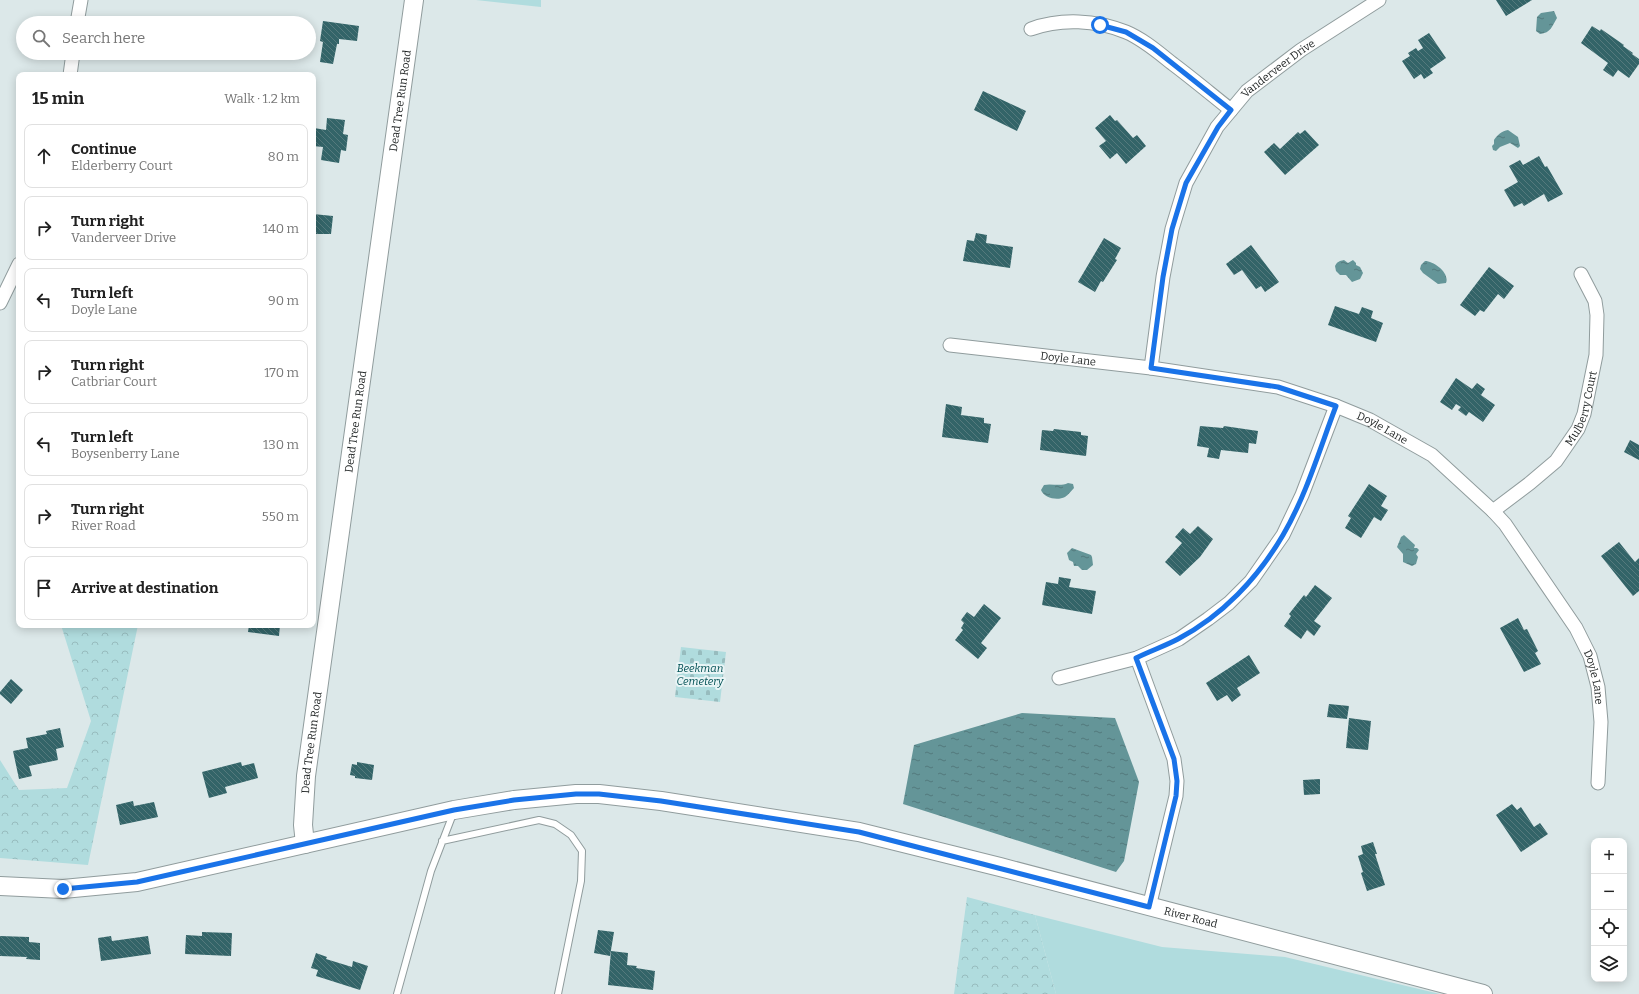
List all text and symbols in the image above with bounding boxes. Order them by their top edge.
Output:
search box [16,16,316,60]
route start [1091,16,1109,34]
icon: search [30,27,52,49]
text: Search here [62,29,145,47]
street label: Vanderveer Drive [1238,37,1318,100]
street label: Dead Tree Run Road [387,49,414,153]
text: 15 min [32,88,84,109]
text: Walk · 1.2 km [224,91,300,106]
text: Continue [71,140,137,158]
icon: ahead [33,145,55,167]
text: 80 m [268,149,299,164]
text: Elderberry Court [71,158,173,173]
text: Turn right [71,212,144,230]
icon: right [33,217,55,239]
text: 140 m [263,221,299,236]
text: Vanderveer Drive [71,230,176,245]
text: Turn left [71,284,133,302]
icon: left [33,289,55,311]
text: 90 m [268,293,299,308]
text: Doyle Lane [71,302,137,317]
street label: Doyle Lane [1040,349,1097,369]
text: Turn right [71,356,144,374]
icon: right [33,361,55,383]
text: 170 m [264,365,299,380]
street label: Dead Tree Run Road [342,369,369,473]
street label: Mulberry Court [1562,370,1600,448]
text: Catbriar Court [71,374,157,389]
street label: Doyle Lane [1355,409,1410,447]
text: Turn left [71,428,133,446]
icon: left [33,433,55,455]
text: 130 m [263,437,299,452]
text: Boysenberry Lane [71,446,180,461]
text: Turn right [71,500,144,518]
icon: right [33,505,55,527]
text: 550 m [262,509,299,524]
text: River Road [71,518,136,533]
icon: arrive [33,577,55,599]
text: Arrive at destination [71,579,218,597]
street label: Doyle Lane [1581,648,1605,705]
park label: Beekman Cemetery [677,662,725,688]
street label: Dead Tree Run Road [299,690,325,794]
map controls [1591,838,1627,982]
button: + [1591,838,1627,874]
button: − [1591,874,1627,910]
route end [54,880,72,898]
street label: River Road [1163,904,1219,931]
button: locate [1591,910,1627,946]
button: layers [1591,946,1627,982]

